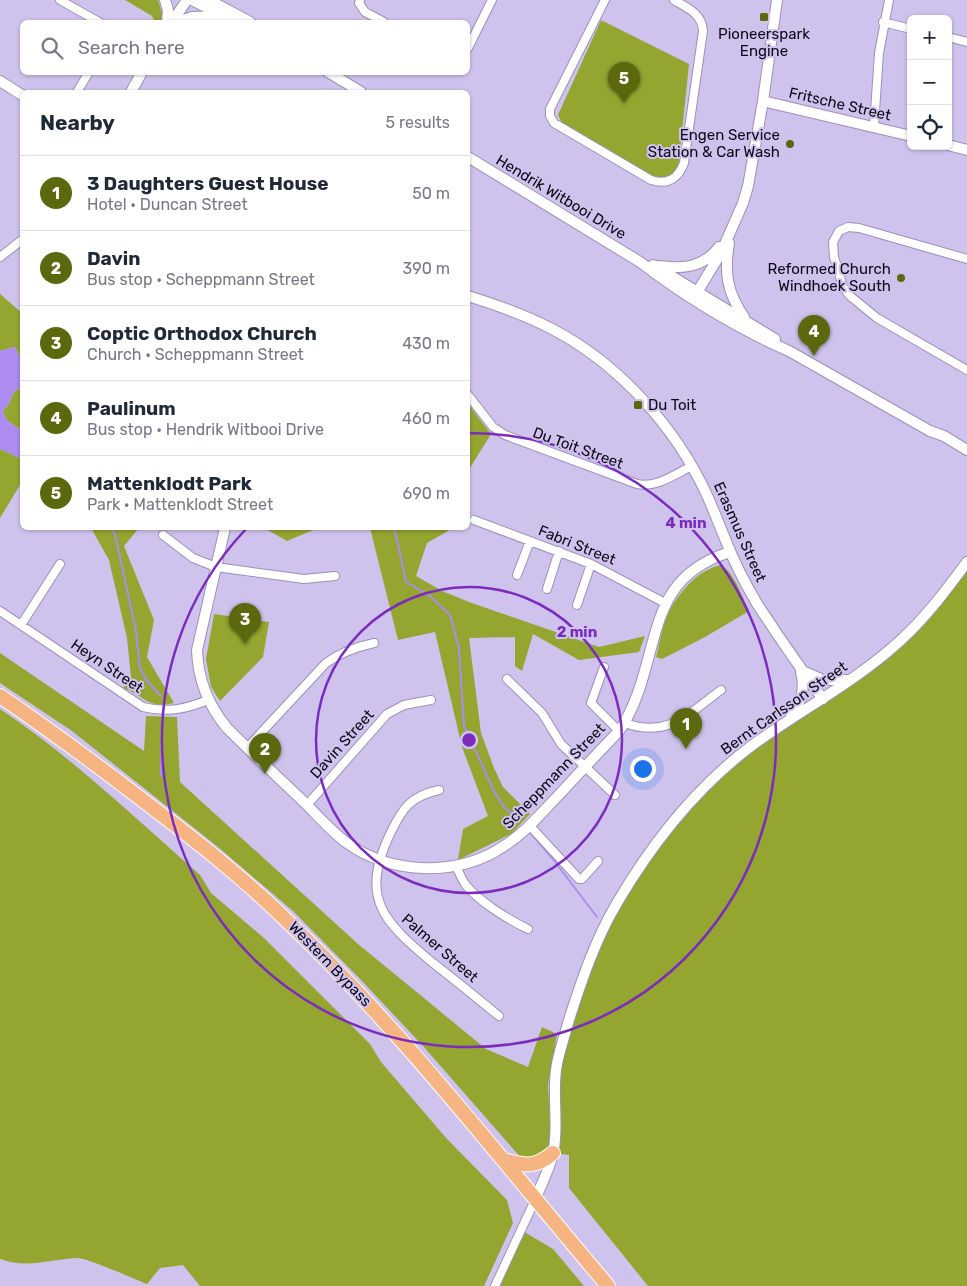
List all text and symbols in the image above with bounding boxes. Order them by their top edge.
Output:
marker: Pioneerspark Engine [758,11,770,23]
map controls [907,15,952,150]
button: + [907,15,952,60]
search box [20,20,470,75]
place label: Pioneerspark Engine [718,25,810,60]
icon: search [38,34,66,62]
text: Search here [78,36,185,59]
button: − [907,60,952,105]
pin: 5 [608,62,640,103]
street label: Fritsche Street [787,84,893,125]
button: locate [907,105,952,150]
text: Nearby [40,110,115,135]
text: 5 results [386,113,450,132]
place label: Engen Service Station & Car Wash [648,126,780,161]
marker: Engen Service Station & Car Wash [784,138,796,150]
street label: Hendrik Witbooi Drive [493,151,629,243]
text: 3 Daughters Guest House [87,172,328,195]
text: 1 [52,184,60,203]
text: 50 m [412,184,450,203]
text: Hotel · Duncan Street [87,195,248,214]
text: Davin [87,247,141,270]
text: 2 [51,259,61,278]
text: 390 m [403,259,450,278]
place label: Reformed Church Windhoek South [768,260,891,295]
text: Bus stop · Scheppmann Street [87,270,315,289]
marker: Reformed Church Windhoek South [895,272,907,284]
pin: 4 [798,315,830,356]
text: Coptic Orthodox Church [87,322,317,345]
text: 3 [51,334,61,353]
text: 430 m [402,334,450,353]
text: Church · Scheppmann Street [87,345,304,364]
place label: Du Toit [648,396,696,414]
text: Paulinum [87,397,176,420]
marker: Du Toit [632,399,644,411]
text: 4 [51,409,61,428]
text: 460 m [402,409,450,428]
text: Bus stop · Hendrik Witbooi Drive [87,420,324,439]
street label: Du Toit Street [530,423,626,473]
text: Mattenklodt Park [87,472,252,495]
street label: Erasmus Street [710,479,770,585]
text: 5 [51,484,61,503]
text: 690 m [403,484,450,503]
text: Park · Mattenklodt Street [87,495,273,514]
text: 4 min [665,514,707,532]
street label: Fabri Street [536,521,618,569]
pin: 3 [229,603,261,644]
text: 2 min [557,623,597,641]
street label: Heyn Street [67,635,147,697]
street label: Bernt Carlsson Street [717,657,851,758]
street label: Davin Street [306,706,378,782]
pin: 1 [670,708,702,749]
street label: Scheppmann Street [499,719,609,833]
centre of rings [460,731,478,749]
pin: 2 [249,733,281,774]
your location [630,756,656,782]
street label: Palmer Street [398,910,482,986]
street label: Western Bypass [285,918,375,1011]

